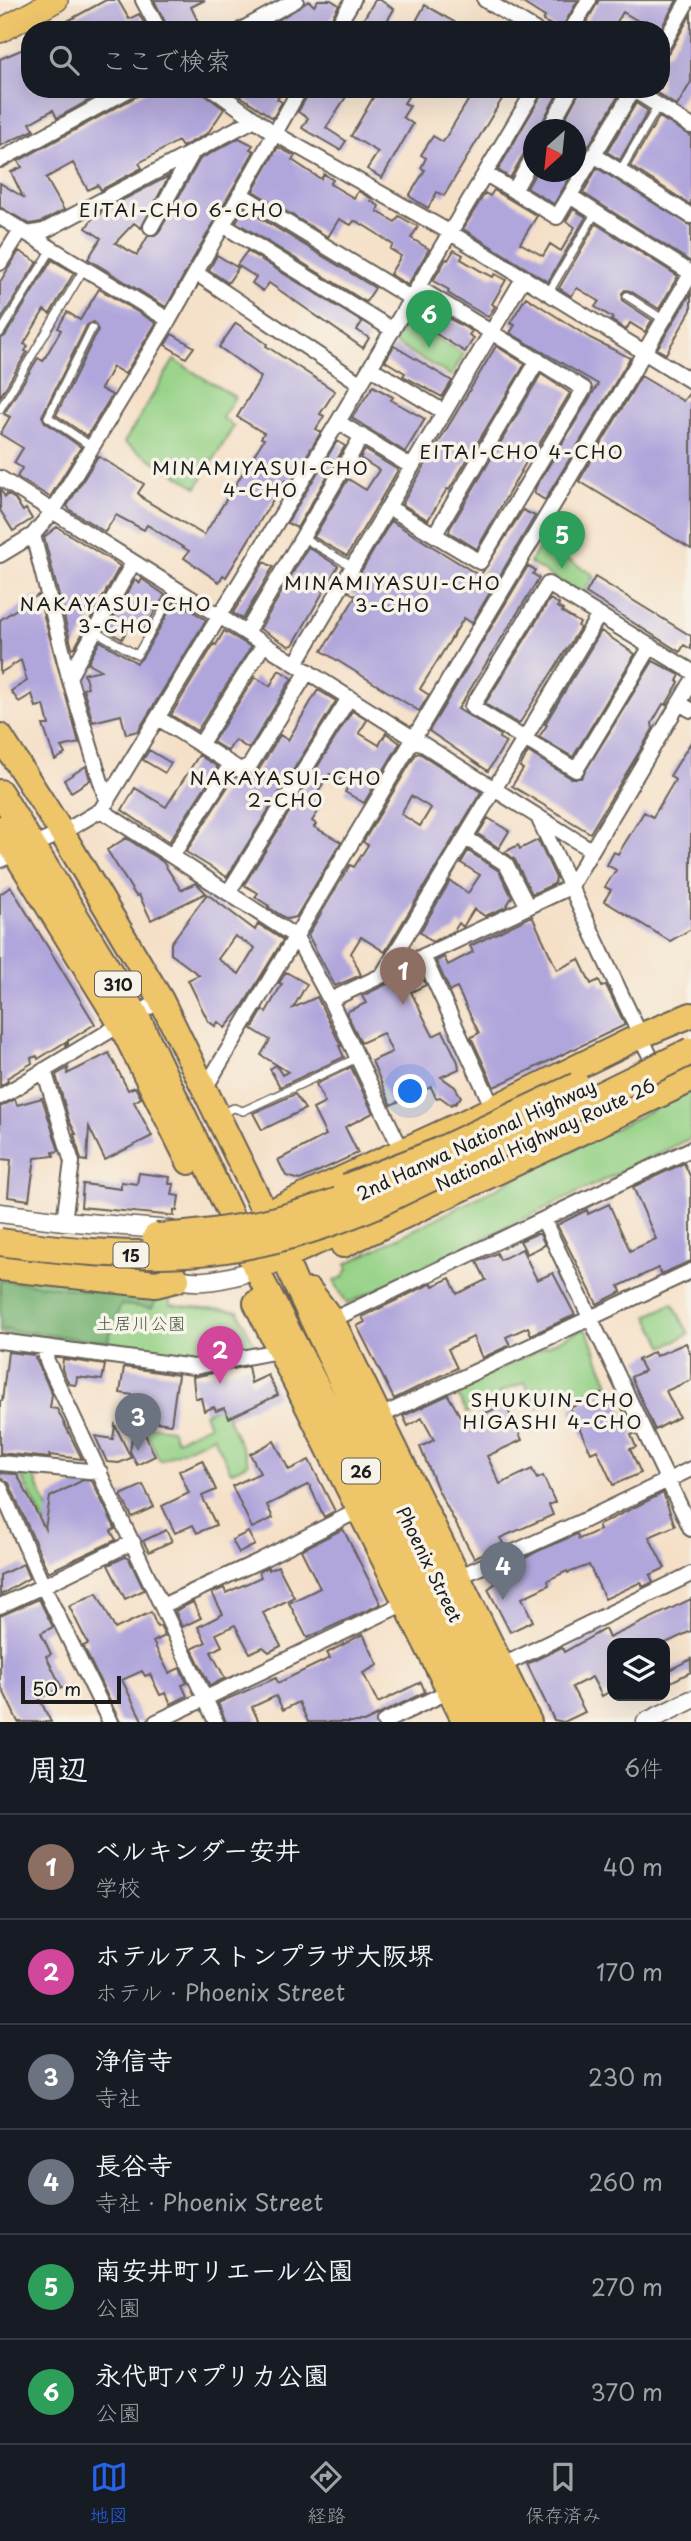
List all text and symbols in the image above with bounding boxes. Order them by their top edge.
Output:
search box [21,21,670,98]
text: ここで検索 [101,40,231,79]
icon: search [45,41,83,79]
north arrow [523,119,586,182]
district label: EITAI-CHO 6-CHO [79,195,285,223]
pin: 6 [406,290,452,348]
district label: EITAI-CHO 4-CHO [419,437,625,465]
district label: MINAMIYASUI-CHO 4-CHO [152,453,370,503]
pin: 5 [539,511,585,569]
district label: MINAMIYASUI-CHO 3-CHO [284,568,502,618]
district label: NAKAYASUI-CHO 3-CHO [20,589,212,639]
district label: NAKAYASUI-CHO 2-CHO [190,763,382,813]
pin: 1 [380,947,426,1005]
road number: 310 [95,972,141,996]
street label: National Highway Route 26 [431,1071,659,1197]
street label: 2nd Hanwa National Highway [352,1072,600,1206]
your location [393,1074,427,1108]
road number: 15 [114,1242,148,1268]
park label: 土居川公園 [96,1309,186,1336]
pin: 2 [197,1326,243,1384]
district label: SHUKUIN-CHO HIGASHI 4-CHO [462,1385,644,1435]
pin: 3 [115,1393,161,1451]
road number: 26 [342,1458,380,1484]
street label: Phoenix Street [390,1502,470,1626]
pin: 4 [480,1542,526,1600]
map controls [607,1638,670,1701]
button: layers [607,1638,670,1701]
scale bar [21,1673,121,1705]
text: 50 m [32,1674,81,1702]
text: 周辺 [28,1745,88,1790]
text: 6件 [624,1750,663,1785]
text: ベルキンダー安井 [95,1830,300,1869]
text: 1 [46,1849,57,1884]
text: 40 m [603,1849,663,1884]
text: 学校 [95,1869,141,1904]
text: ホテルアストンプラザ大阪堺 [95,1935,434,1974]
text: 2 [43,1954,59,1989]
text: 170 m [596,1954,663,1989]
text: ホテル · Phoenix Street [95,1974,345,2009]
text: 浄信寺 [95,2040,173,2079]
text: 3 [43,2059,59,2094]
text: 230 m [588,2059,663,2094]
text: 寺社 [95,2079,141,2114]
text: 長谷寺 [95,2145,173,2184]
text: 4 [43,2164,59,2199]
text: 260 m [588,2164,663,2199]
text: 寺社 · Phoenix Street [95,2184,323,2219]
text: 南安井町リエール公園 [95,2250,353,2289]
text: 5 [44,2269,58,2304]
text: 270 m [591,2269,663,2304]
text: 公園 [95,2289,141,2324]
text: 永代町パプリカ公園 [95,2355,329,2394]
text: 6 [43,2374,59,2409]
text: 370 m [590,2374,663,2409]
text: 公園 [95,2394,141,2429]
tab: 地図 [90,2458,128,2528]
tab: 経路 [307,2458,345,2528]
tab: 保存済み [525,2458,601,2528]

